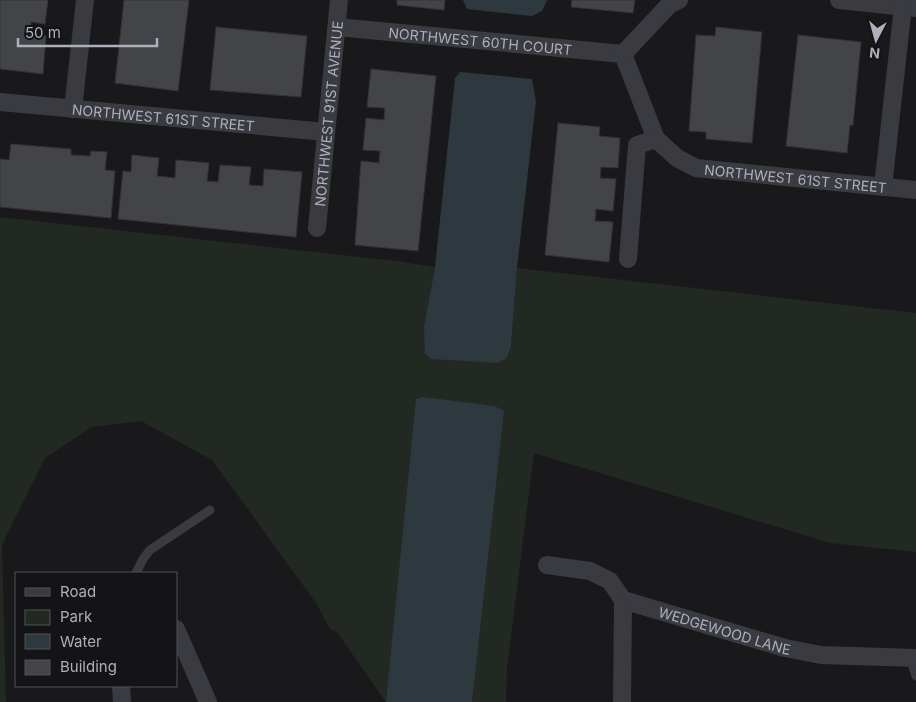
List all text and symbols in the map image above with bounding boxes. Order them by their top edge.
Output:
scale bar [18,15,156,47]
north arrow [851,15,901,65]
street label: NORTHWEST 91ST AVENUE [311,20,345,207]
text: 50 m [25,23,61,42]
street label: NORTHWEST 60TH COURT [388,23,573,58]
text: N [868,44,881,62]
street label: NORTHWEST 61ST STREET [71,100,255,134]
street label: NORTHWEST 61ST STREET [704,160,888,196]
legend [15,572,178,687]
text: Road [60,582,96,601]
street label: WEDGEWOOD LANE [657,603,792,657]
text: Park [60,607,93,626]
text: Water [60,632,102,651]
text: Building [60,657,117,676]

